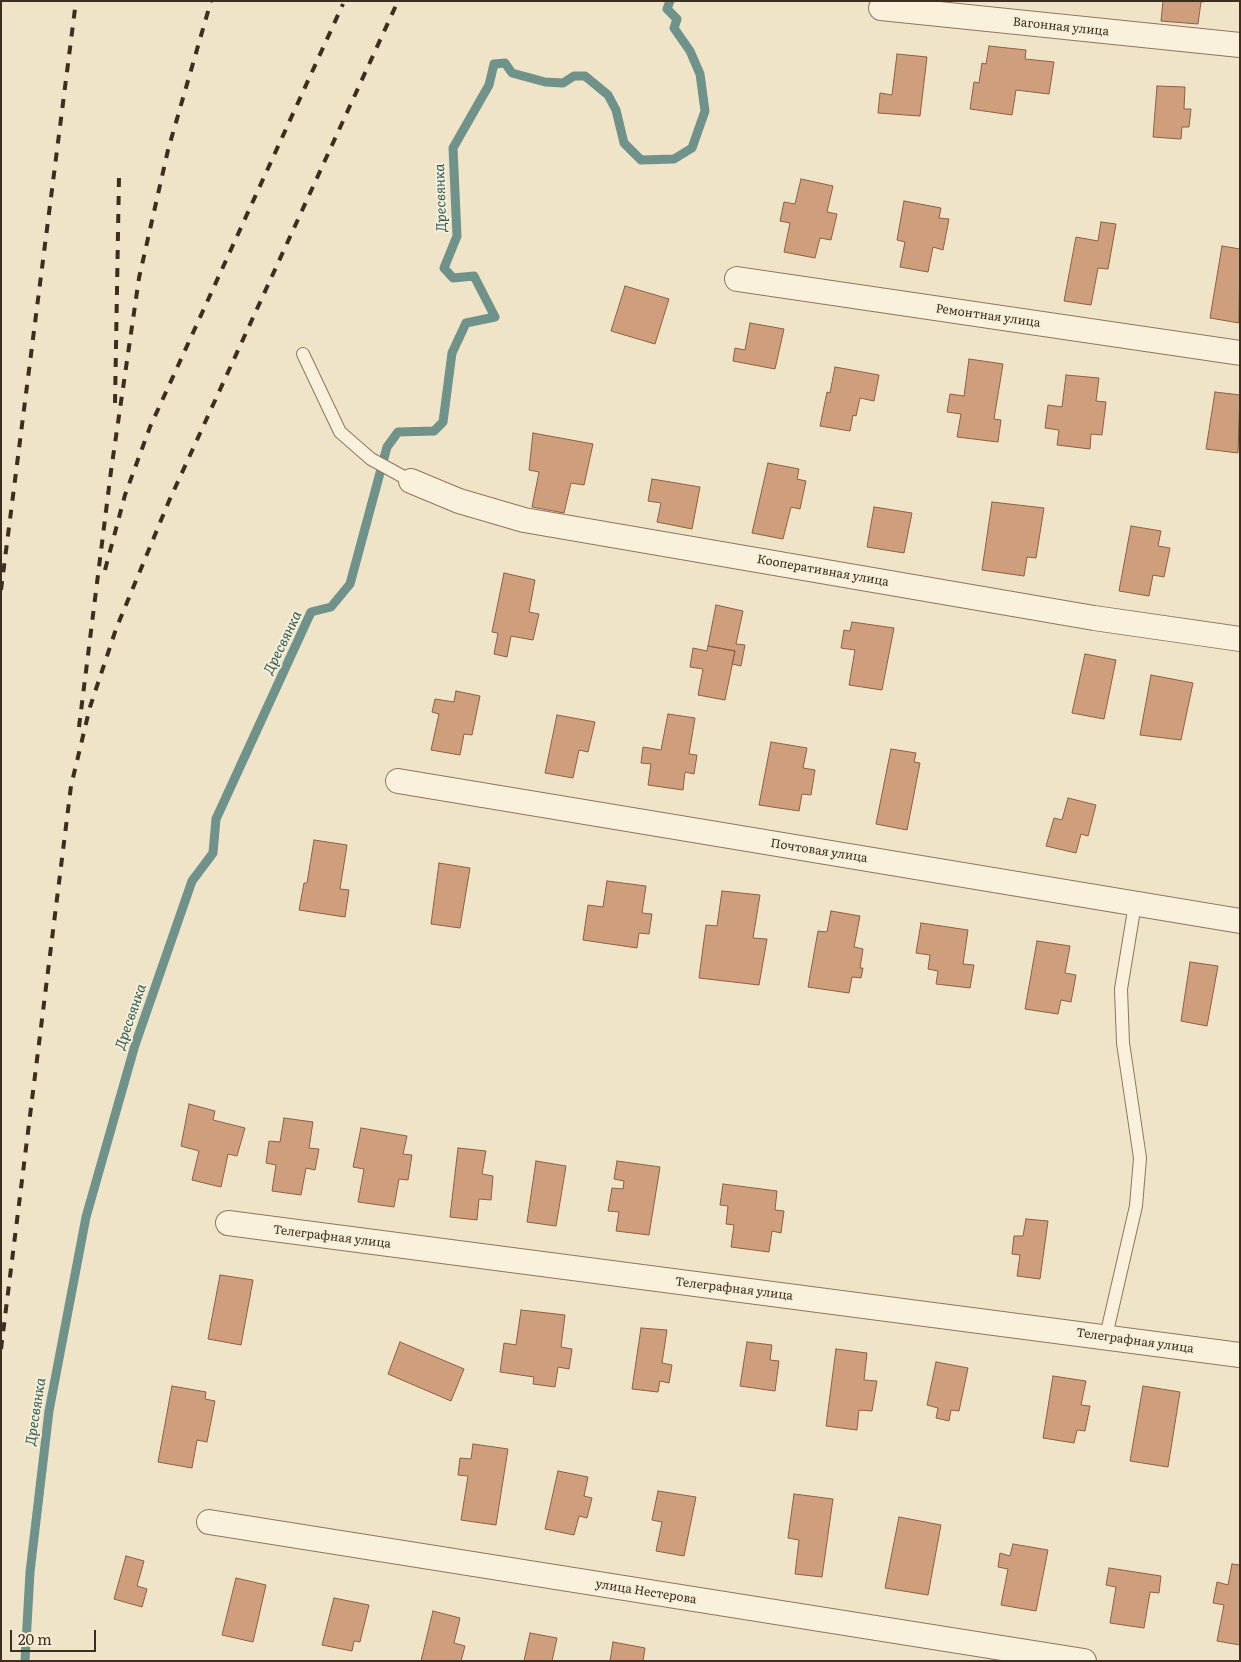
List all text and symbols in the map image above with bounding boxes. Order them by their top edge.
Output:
street label: Вагонная улица [1012,15,1110,39]
water label: Дресвянка [431,163,451,233]
street label: Ремонтная улица [935,302,1041,330]
street label: Кооперативная улица [756,552,890,590]
water label: Дресвянка [260,608,306,678]
street label: Почтовая улица [769,836,869,866]
water label: Дресвянка [112,982,150,1052]
street label: Телеграфная улица [272,1223,392,1251]
street label: Телеграфная улица [674,1275,794,1303]
street label: Телеграфная улица [1075,1326,1195,1356]
water label: Дресвянка [22,1377,50,1447]
street label: улица Нестерова [594,1577,698,1607]
scale bar [12,1620,99,1652]
text: 20 m [18,1627,52,1650]

